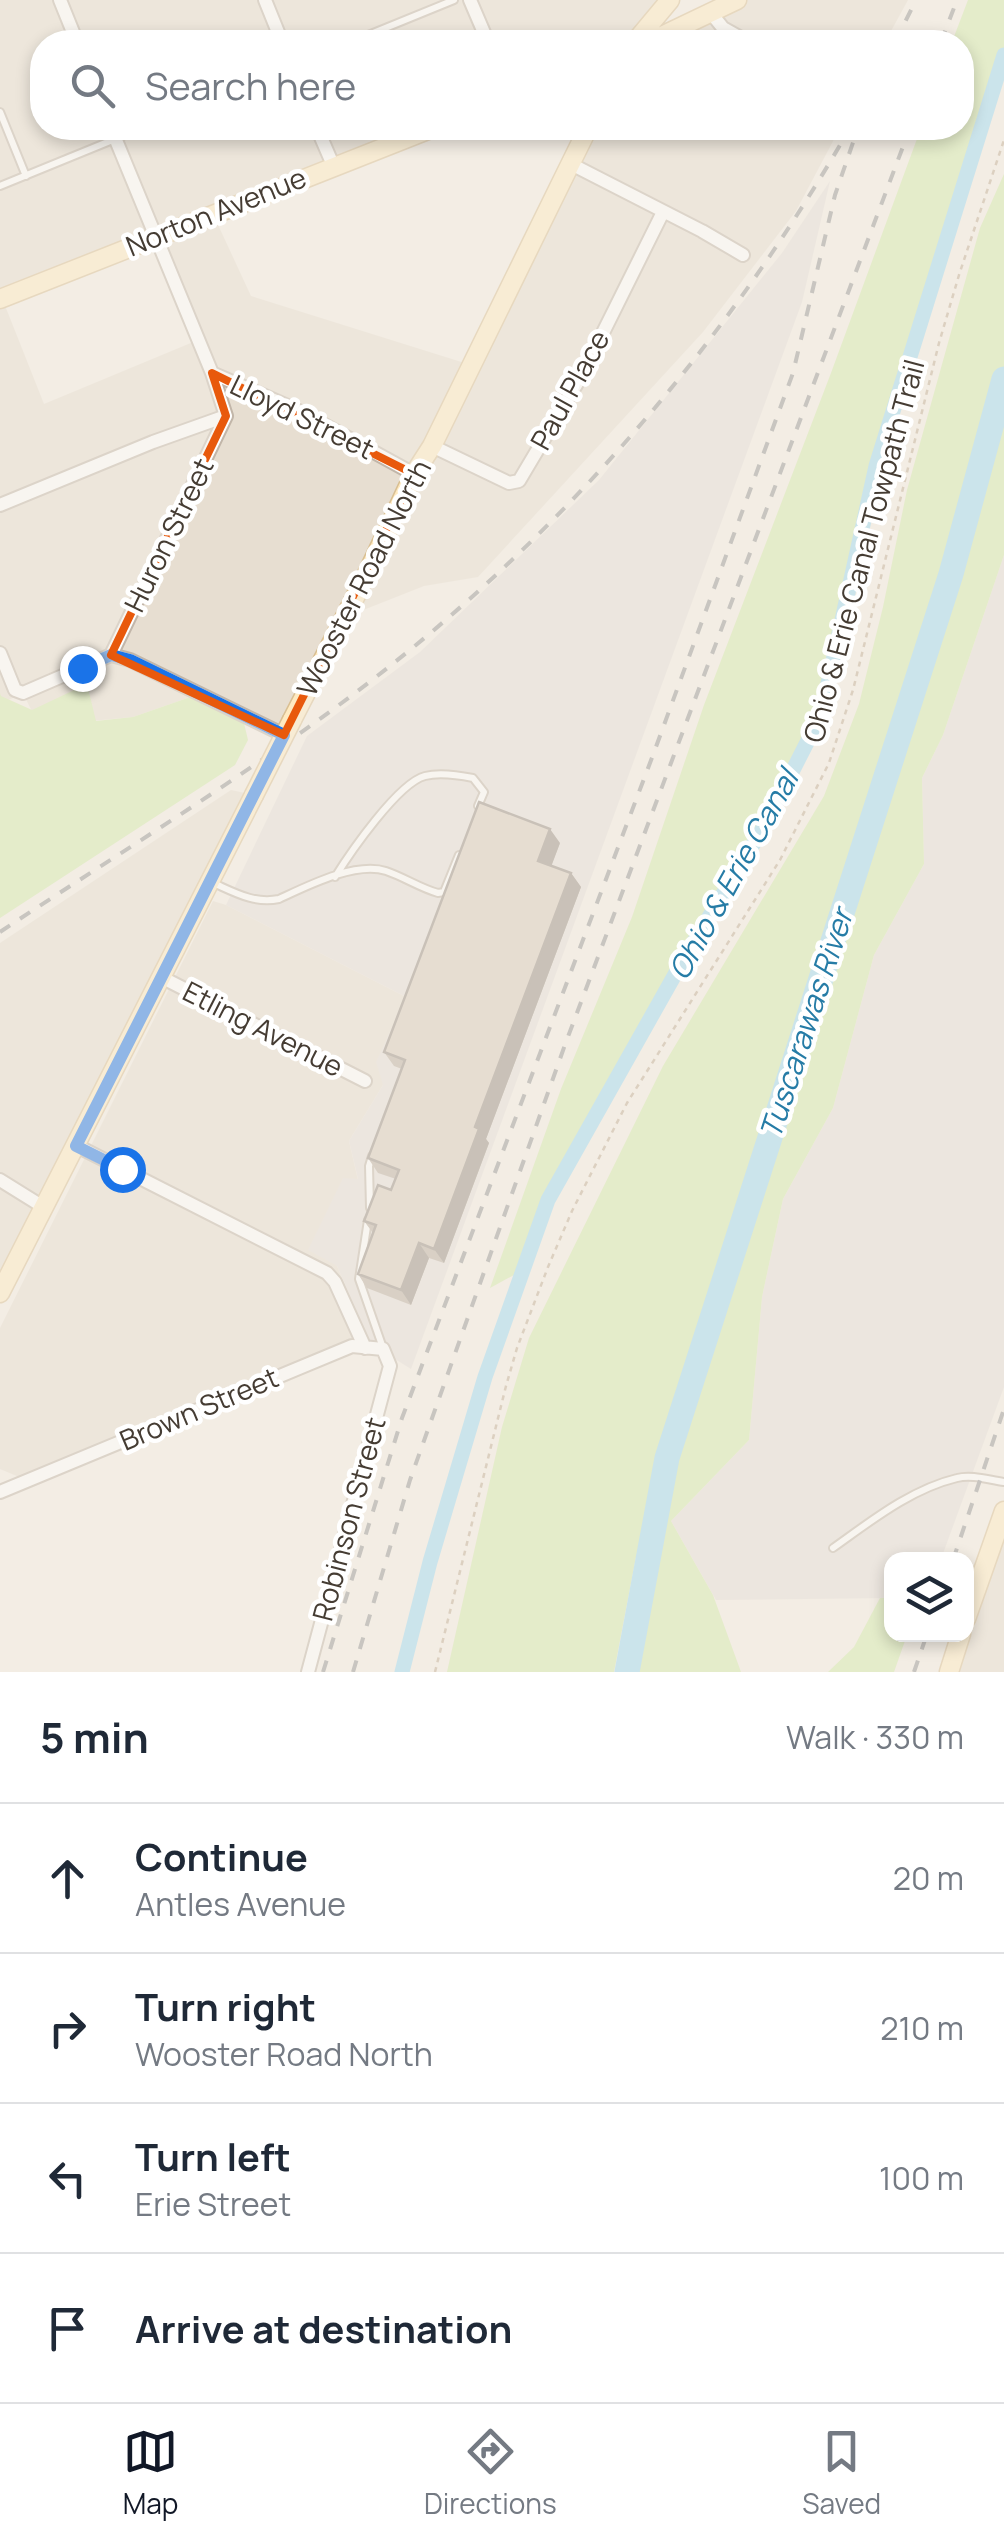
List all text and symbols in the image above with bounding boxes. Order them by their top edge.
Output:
search box [30,30,974,140]
icon: search [65,58,120,113]
text: Search here [145,59,356,111]
street label: Norton Avenue [120,158,311,264]
street label: Paul Place [521,323,618,456]
street label: Ohio & Erie Canal Towpath Trail [794,355,932,746]
street label: Lloyd Street [224,365,381,467]
street label: Huron Street [114,451,222,618]
street label: Wooster Road North [287,453,439,702]
route end [60,646,106,692]
water label: Ohio & Erie Canal [658,759,809,987]
water label: Tuscarawas River [749,900,863,1143]
street label: Etling Avenue [177,971,350,1085]
route start [100,1147,146,1193]
street label: Brown Street [113,1358,284,1459]
street label: Robinson Street [303,1413,394,1625]
map controls [884,1552,974,1642]
button: layers [884,1552,974,1642]
text: 5 min [40,1708,149,1766]
text: Walk · 330 m [786,1715,964,1759]
text: Continue [135,1830,308,1882]
icon: ahead [40,1851,95,1906]
text: 20 m [893,1856,964,1900]
text: Antles Avenue [135,1882,346,1926]
text: Turn right [135,1980,316,2032]
icon: right [40,2001,95,2056]
text: 210 m [880,2006,964,2050]
text: Wooster Road North [135,2032,433,2076]
text: Turn left [135,2130,291,2182]
icon: left [40,2151,95,2206]
text: 100 m [879,2156,964,2200]
text: Erie Street [135,2182,291,2226]
icon: arrive [40,2301,95,2356]
text: Arrive at destination [135,2302,512,2354]
tab: Map [123,2424,178,2522]
tab: Directions [424,2424,557,2522]
tab: Saved [802,2424,881,2522]

